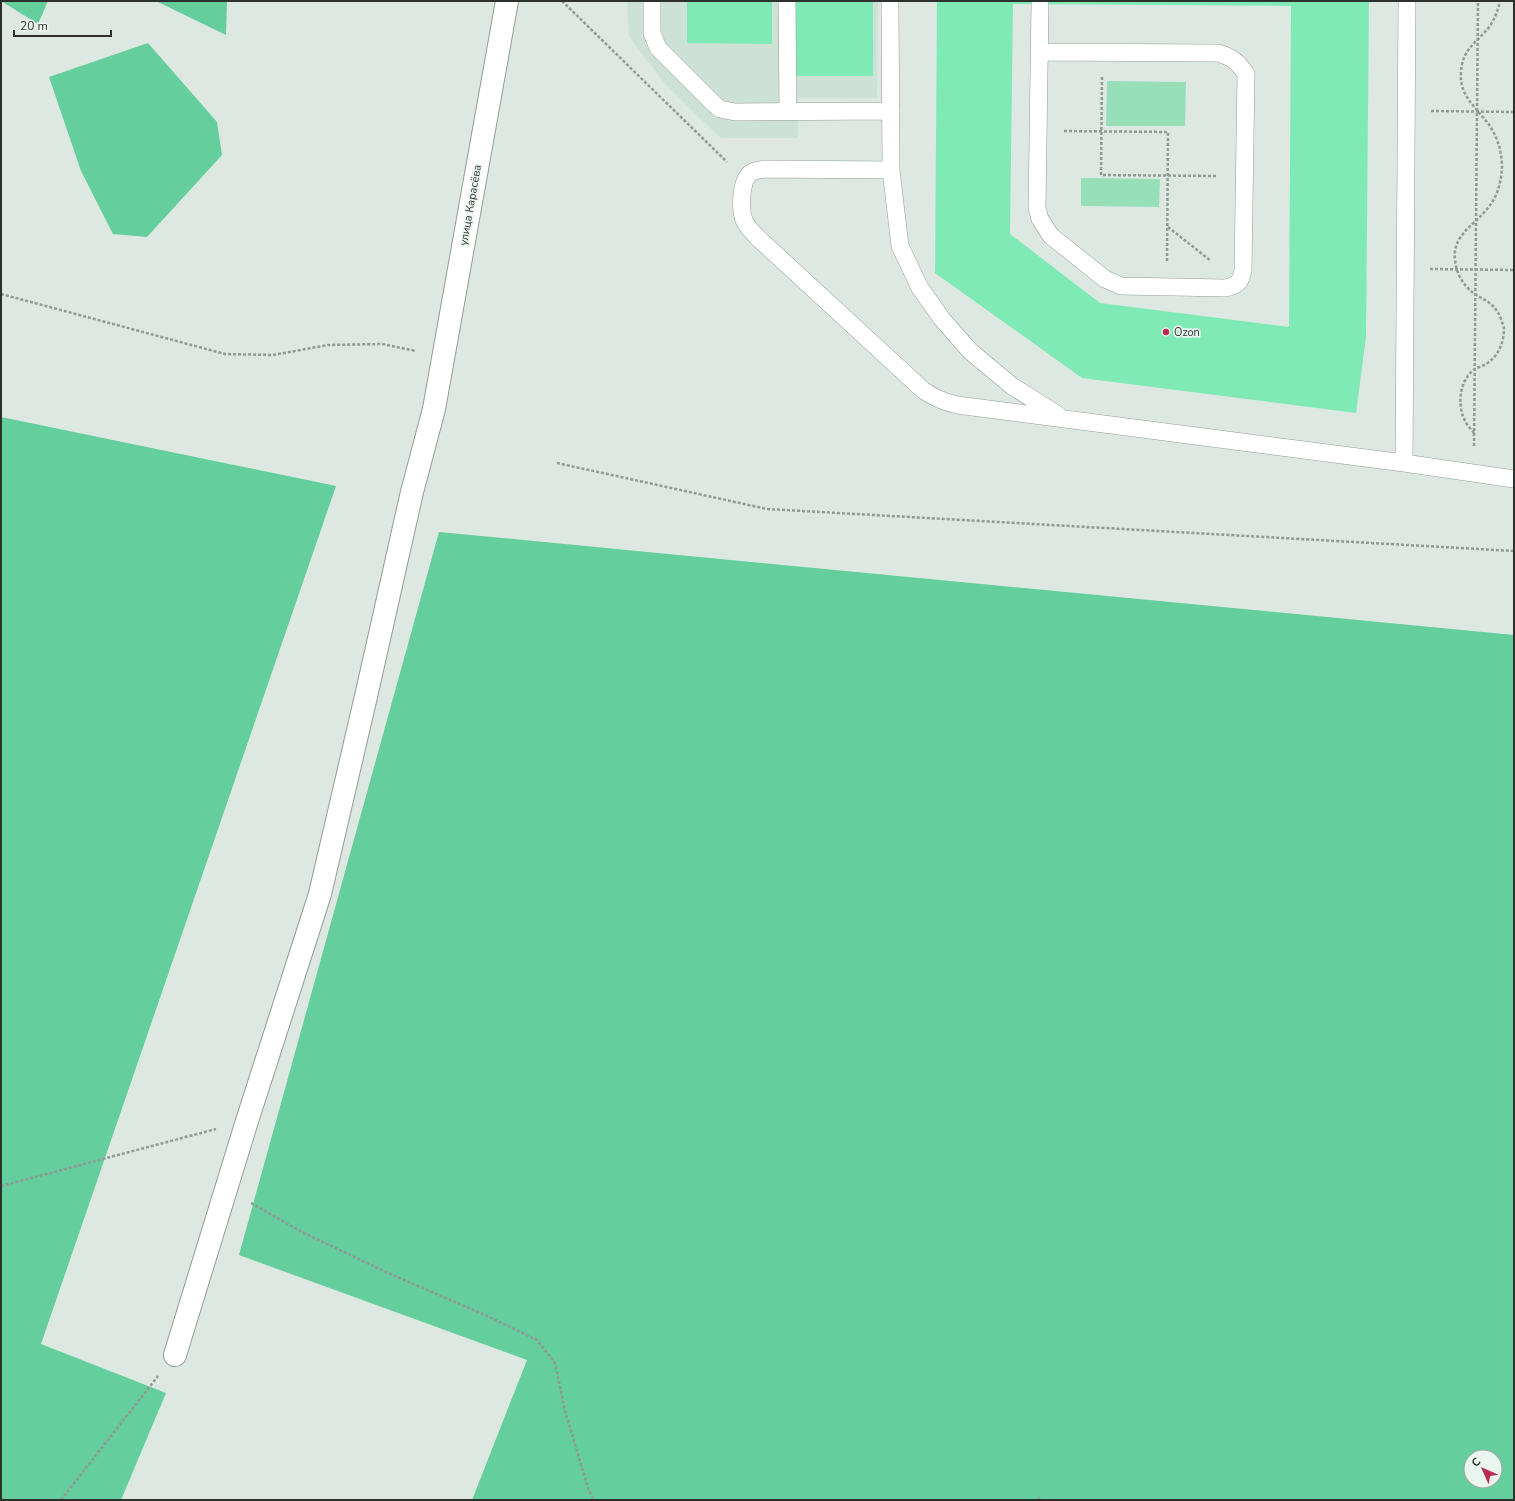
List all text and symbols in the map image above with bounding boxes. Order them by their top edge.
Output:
scale bar [14,12,111,38]
text: 20 m [20,18,48,34]
street label: улица Карасёва [456,163,485,247]
place label: Ozon [1174,325,1200,340]
marker: Ozon [1161,327,1171,337]
north arrow [1463,1449,1503,1489]
text: С [1468,1454,1485,1470]

